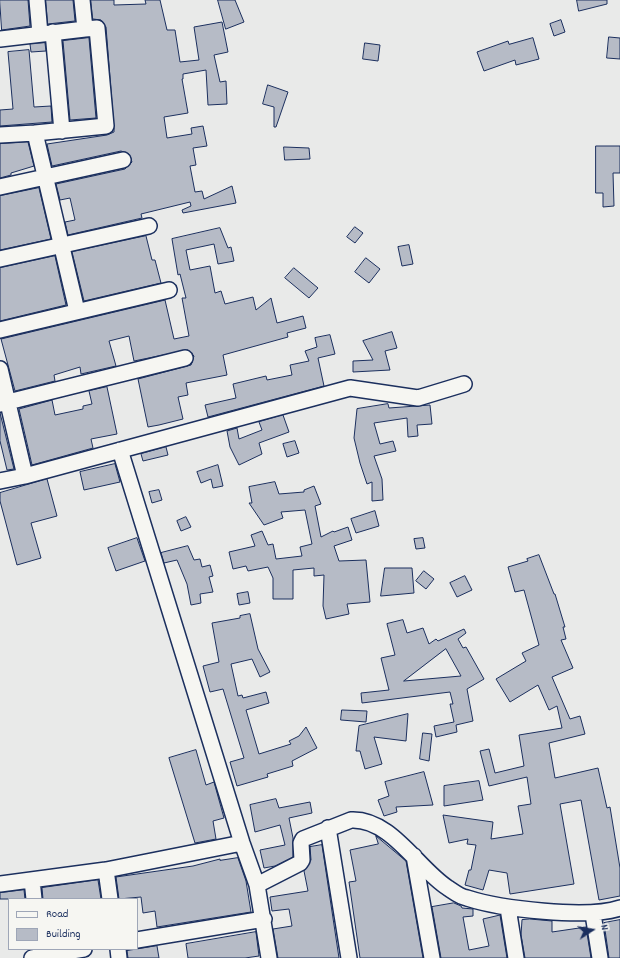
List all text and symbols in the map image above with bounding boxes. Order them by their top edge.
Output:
legend [8,898,138,950]
text: Road [46,906,68,923]
north arrow [572,910,612,950]
text: N [595,923,612,932]
text: Building [46,926,81,943]

